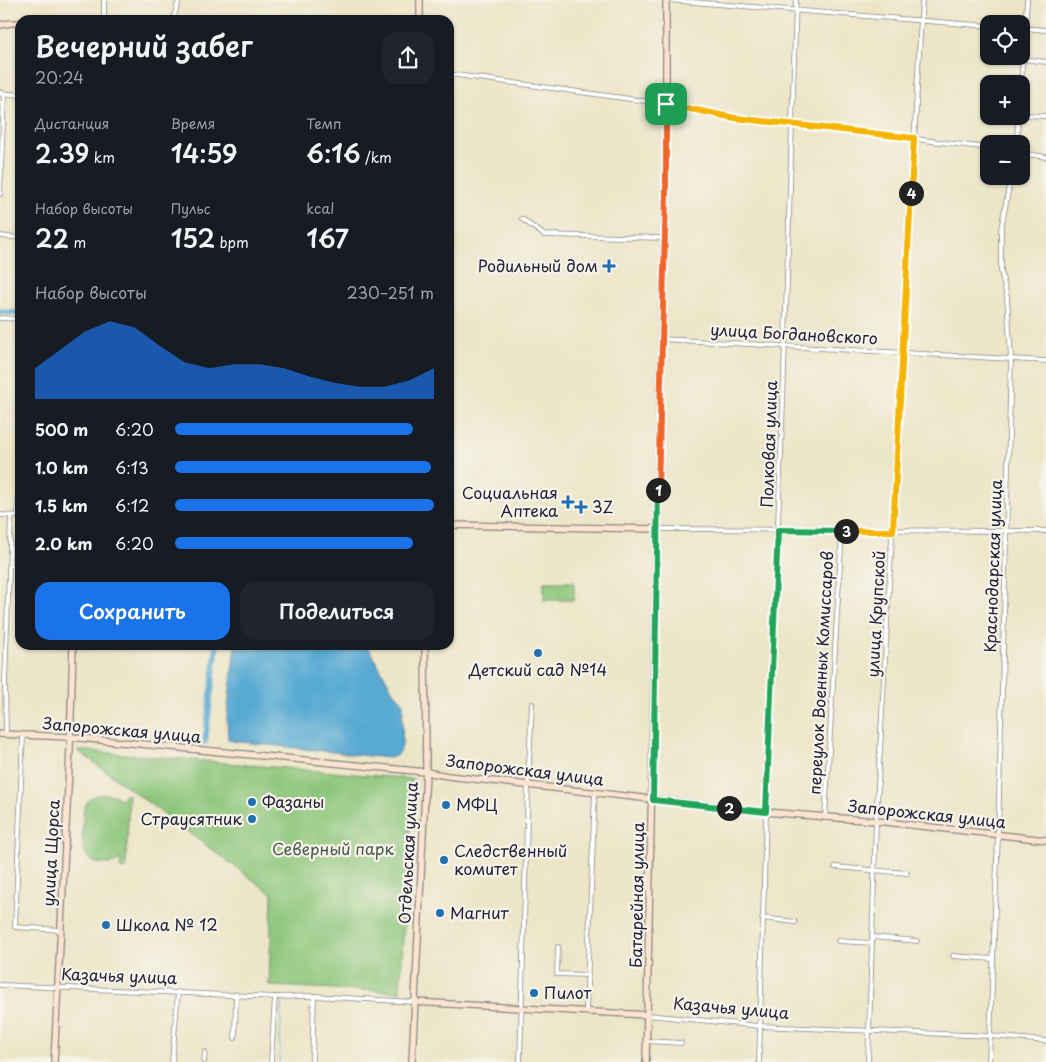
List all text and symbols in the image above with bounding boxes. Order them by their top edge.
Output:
map controls [980,15,1030,185]
button: locate [980,15,1030,65]
text: Вечерний забег [35,24,253,67]
button: share [382,32,434,84]
text: 20:24 [35,65,84,89]
button: + [980,75,1030,125]
pin [645,83,687,125]
icon: arrive [652,90,680,118]
text: Дистанция [35,113,109,134]
text: Время [171,113,215,134]
text: Темп [306,113,342,134]
text: 2.39 [35,134,89,172]
text: 14:59 [171,134,237,172]
text: 6:16 [306,134,360,172]
button: − [980,135,1030,185]
text: km [89,147,115,168]
text: /km [360,147,392,168]
pin: 4 [898,180,924,206]
text: 4 [907,183,916,204]
text: Набор высоты [35,198,133,219]
text: Пульс [171,198,210,219]
text: kcal [306,198,334,219]
text: 22 [35,219,69,257]
text: 152 [171,219,215,257]
text: 167 [306,219,349,257]
text: m [69,232,86,253]
text: bpm [215,232,249,253]
place label: Родильный дом [478,253,598,277]
marker: Родильный дом [602,259,616,273]
text: Набор высоты [35,280,147,304]
text: 230–251 m [346,280,434,304]
street label: улица Богдановского [710,317,878,349]
street label: Полковая улица [754,380,782,508]
text: 500 m [35,417,88,441]
text: 6:20 [115,417,154,441]
text: 1.0 km [35,455,88,479]
text: 6:13 [115,455,149,479]
pin: 1 [646,478,670,502]
street label: Краснодарская улица [977,479,1007,653]
place label: Социальная Аптека [462,480,558,522]
text: 1 [655,480,662,501]
text: 1.5 km [35,493,88,517]
text: 6:12 [115,493,149,517]
place label: 3Z [592,494,614,518]
marker: Социальная Аптека [562,496,574,508]
marker: 3Z [574,500,588,514]
pin: 3 [834,518,858,544]
text: 3 [842,521,851,542]
text: 2.0 km [35,531,92,555]
text: 6:20 [115,531,154,555]
street label: улица Крупской [860,550,890,678]
street label: переулок Военных Комиссаров [802,551,838,795]
button: Сохранить [35,582,230,640]
button: Поделиться [240,582,434,640]
marker: Детский сад №14 [532,647,544,659]
place label: Детский сад №14 [468,657,607,681]
street label: Запорожская улица [42,710,202,748]
street label: Запорожская улица [445,747,605,791]
street label: Отдельская улица [391,781,423,925]
place label: Фазаны [262,789,324,813]
place label: МФЦ [456,792,498,816]
street label: Запорожская улица [847,793,1007,833]
marker: Фазаны [246,796,258,808]
pin: 2 [716,796,742,820]
text: 2 [725,798,734,819]
street label: улица Щорса [35,799,65,907]
marker: МФЦ [440,799,452,811]
place label: Страусятник [140,806,242,830]
marker: Страусятник [246,813,258,825]
street label: Батарейная улица [623,822,649,968]
park label: Северный парк [272,836,394,860]
place label: Следственный комитет [454,838,567,880]
marker: Следственный комитет [438,854,450,866]
place label: Магнит [450,900,510,924]
marker: Магнит [434,907,446,919]
place label: Школа № 12 [116,912,218,936]
marker: Школа № 12 [100,919,112,931]
street label: Казачья улица [60,961,178,989]
place label: Пилот [544,980,592,1004]
marker: Пилот [528,987,540,999]
street label: Казачья улица [672,990,790,1024]

